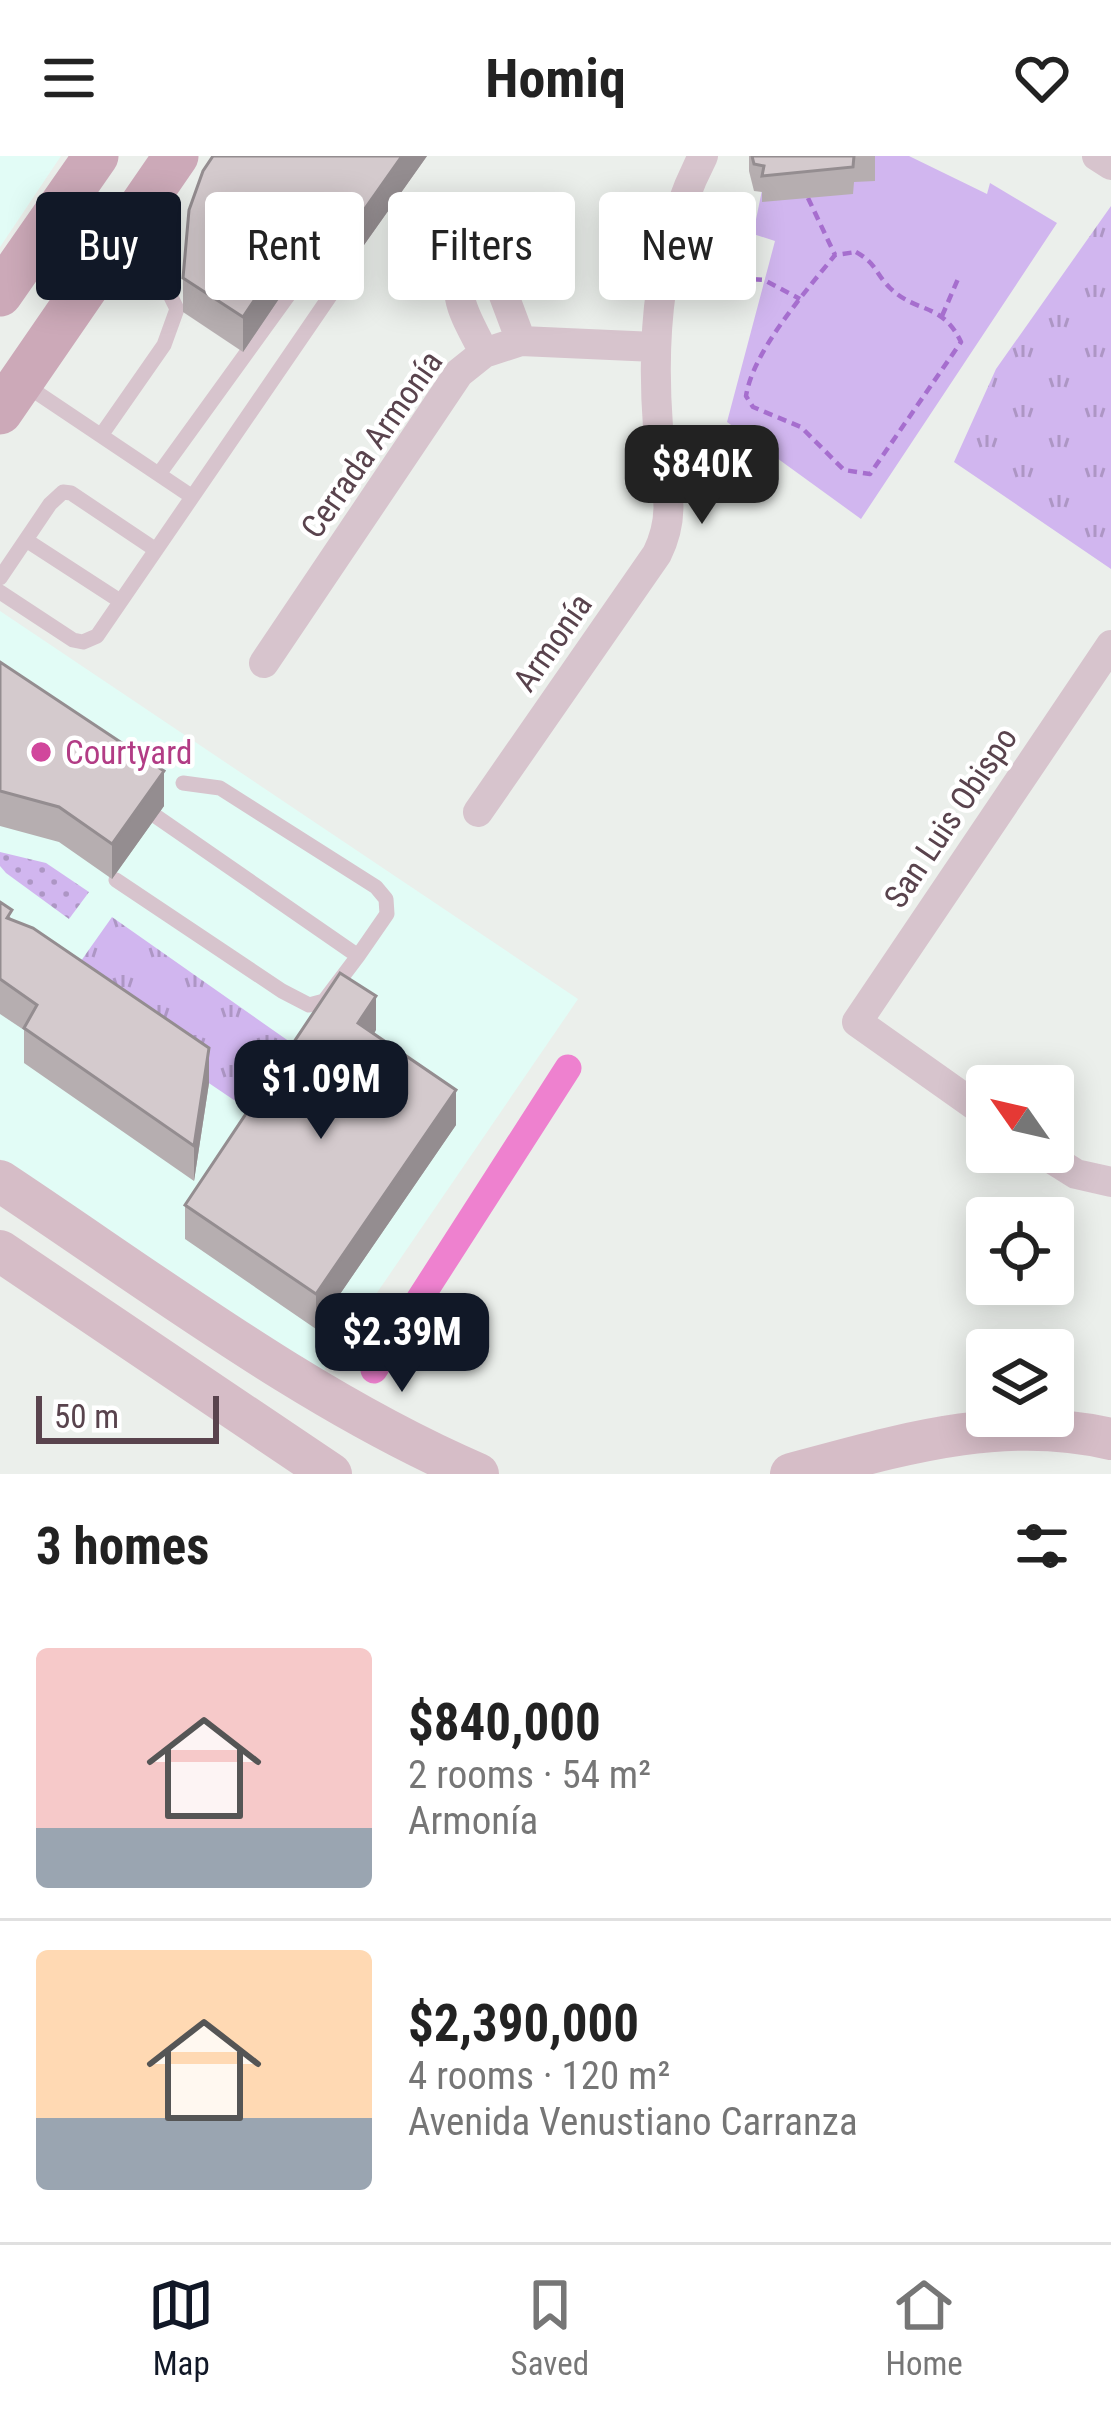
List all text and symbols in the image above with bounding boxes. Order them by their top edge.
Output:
icon: menu [36,45,102,111]
icon: heart [1009,45,1075,111]
text: Homiq [485,47,626,110]
chip: Buy [36,192,181,300]
chip: Rent [205,192,364,300]
chip: Filters [388,192,575,300]
chip: New [599,192,756,300]
street label: Cerrada Armonía [293,343,450,545]
pin: $840K [618,425,786,527]
text: $840K [652,441,752,487]
street label: Armonía [505,586,600,699]
street label: San Luis Obispo [876,720,1025,915]
place label: Courtyard [65,733,192,772]
marker: Courtyard [28,739,54,765]
pin: $1.09M [223,1040,419,1142]
text: $1.09M [261,1056,381,1102]
north arrow [966,1065,1074,1173]
map controls [966,1065,1074,1437]
button: locate [966,1197,1074,1305]
pin: $2.39M [304,1293,500,1395]
text: $2.39M [342,1309,462,1355]
button: layers [966,1329,1074,1437]
scale bar [36,1390,219,1443]
text: 50 m [54,1397,119,1436]
icon: filters [1009,1513,1075,1579]
text: 3 homes [36,1517,209,1576]
text: $840,000 [408,1693,601,1752]
icon: home [132,1696,276,1840]
text: 2 rooms · 54 m² [408,1752,651,1798]
text: Armonía [408,1798,538,1844]
text: $2,390,000 [408,1994,639,2053]
icon: home [132,1998,276,2142]
text: 4 rooms · 120 m² [408,2053,670,2099]
text: Avenida Venustiano Carranza [408,2099,858,2145]
tab: Map [148,2272,214,2383]
tab: Saved [511,2272,589,2383]
tab: Home [885,2272,963,2383]

